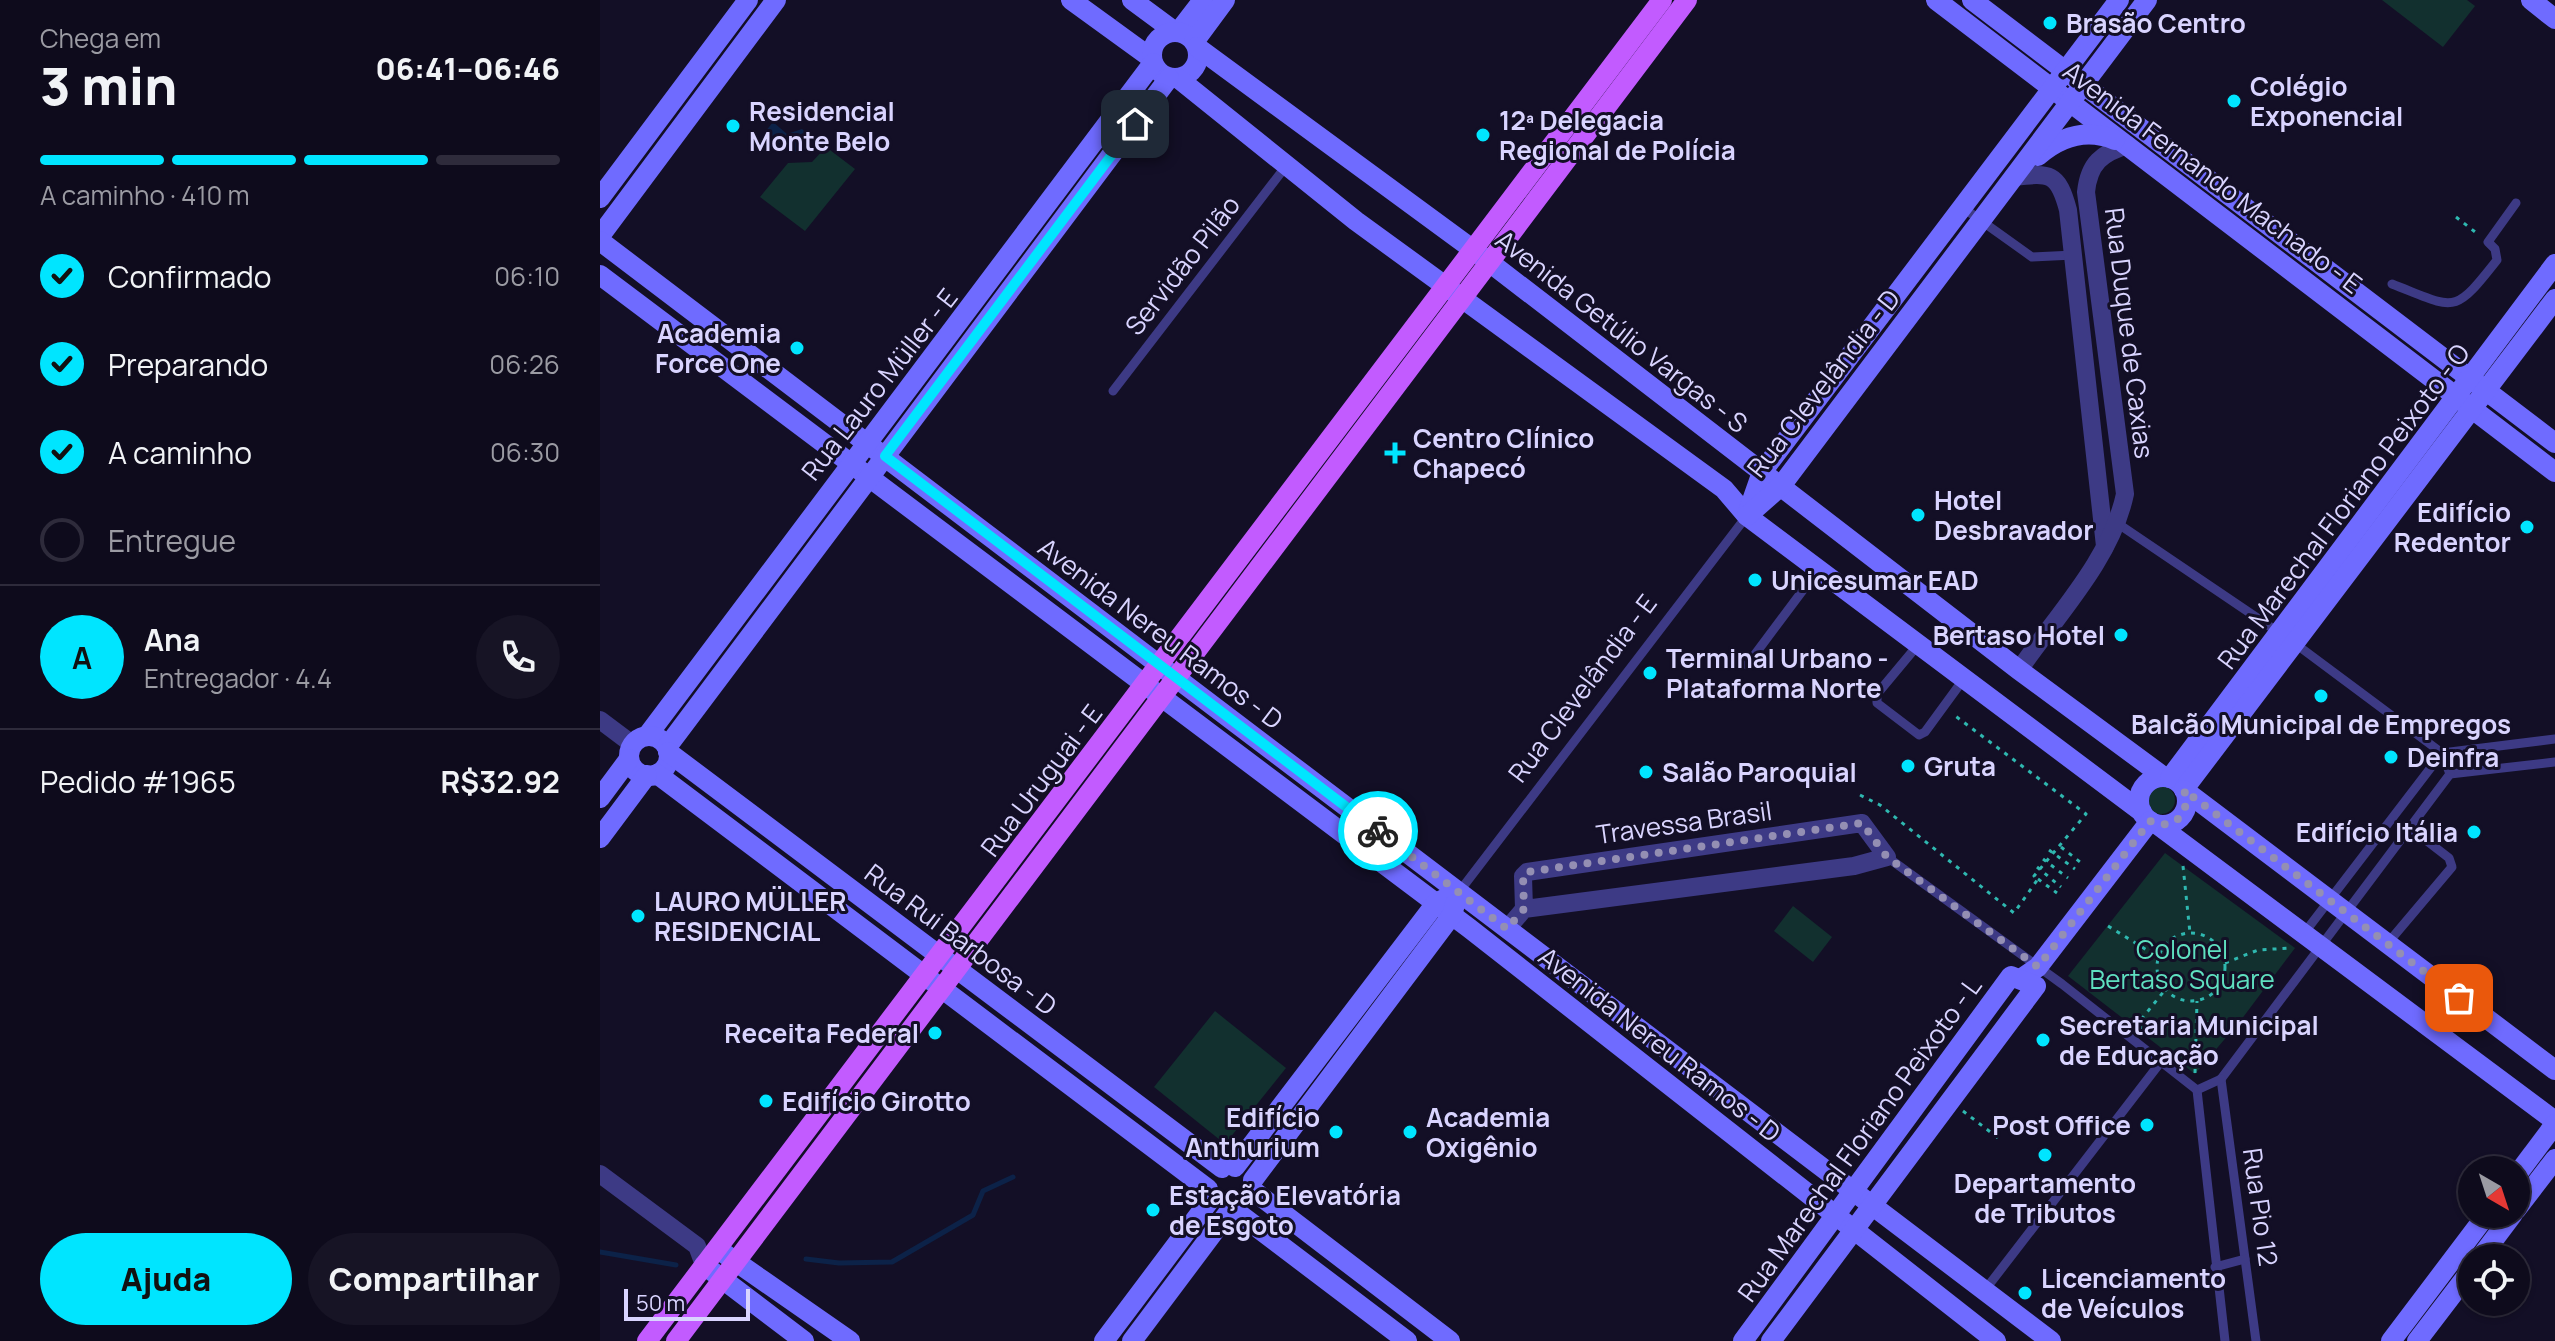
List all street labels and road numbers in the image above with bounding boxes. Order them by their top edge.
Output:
street label: Avenida Fernando Machado - E [2056,53,2370,301]
street label: Servidão Pilão [1116,188,1248,342]
street label: Rua Duque de Caxias [2097,206,2163,460]
street label: Avenida Getúlio Vargas - S [1489,221,1755,441]
street label: Rua Lauro Müller - E [793,281,965,487]
street label: Rua Clevelândia - D [1738,282,1908,484]
street label: Rua Marechal Floriano Peixoto - O [2209,336,2478,676]
street label: Avenida Nereu Ramos - D [1031,529,1291,737]
street label: Rua Clevelândia - E [1499,587,1665,789]
street label: Rua Uruguai - E [972,696,1110,864]
street label: Travessa Brasil [1594,792,1774,852]
street label: Rua Rui Barbosa - D [858,855,1064,1023]
street label: Avenida Nereu Ramos - D [1532,938,1788,1150]
street label: Rua Marechal Floriano Peixoto - L [1729,969,1989,1309]
street label: Rua Pio 12 [2235,1146,2287,1268]

